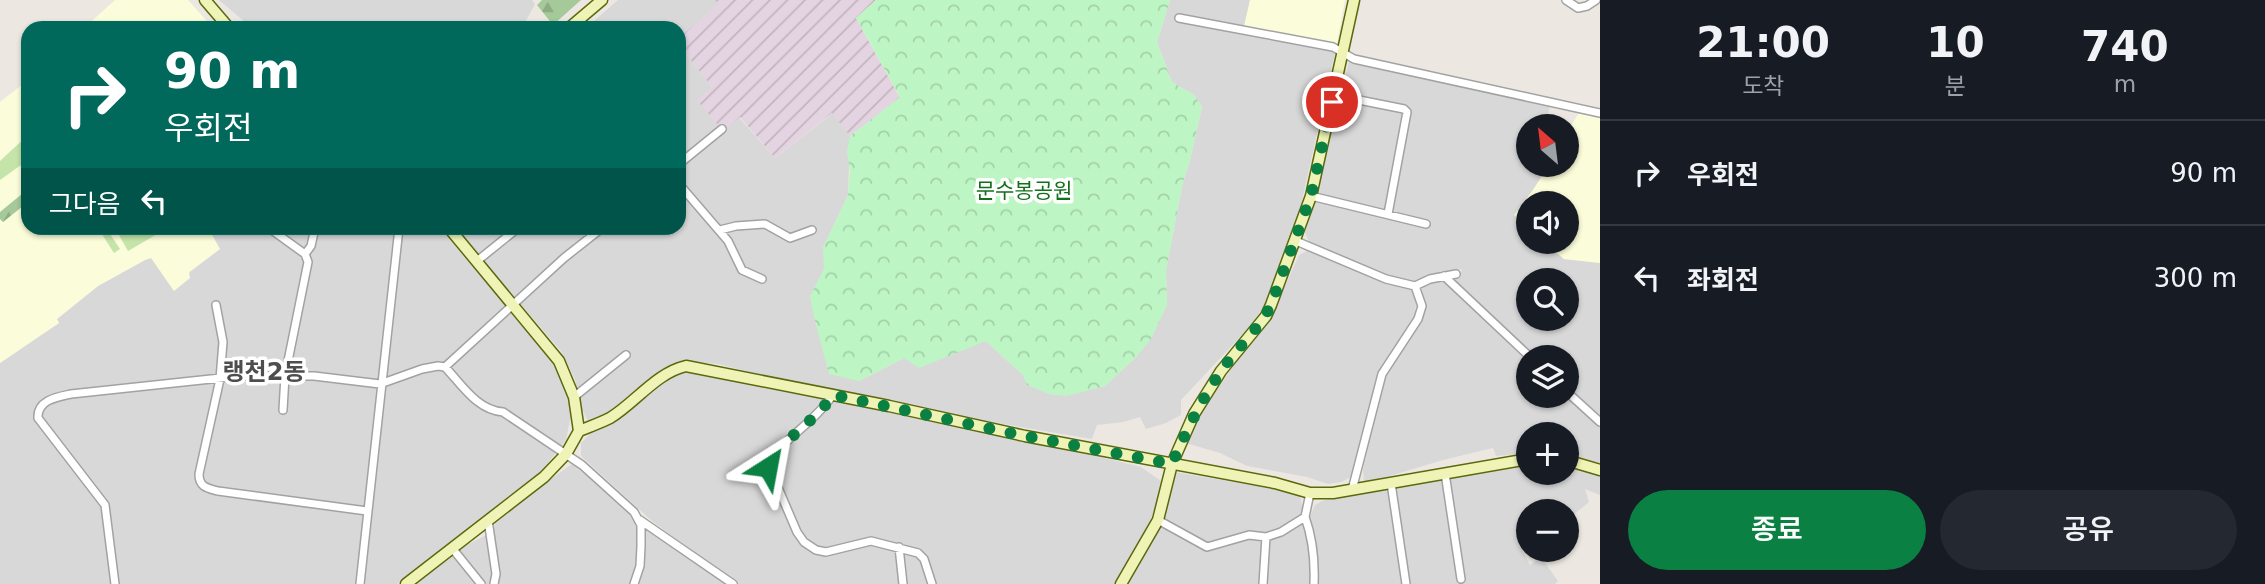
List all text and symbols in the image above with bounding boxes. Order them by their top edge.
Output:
text: 21:00 [1696,18,1830,67]
text: 10 [1926,18,1985,67]
text: 740 [2081,22,2169,71]
text: 90 m [164,43,300,100]
icon: right [49,49,140,140]
text: m [2114,71,2136,97]
pin [1302,72,1362,132]
text: 도착 [1742,73,1784,99]
text: 분 [1945,73,1966,99]
icon: arrive [1313,83,1351,121]
text: 우회전 [164,109,252,147]
north arrow [1516,114,1578,177]
map controls [1516,114,1579,562]
icon: right [1628,154,1666,192]
text: 90 m [2170,158,2237,188]
text: 우회전 [1687,160,1759,190]
park label: 문수봉공원 [976,179,1072,203]
icon: left [135,182,173,220]
text: 그다음 [49,189,121,219]
button: sound [1516,191,1579,254]
icon: left [1628,259,1666,297]
text: 300 m [2154,263,2237,293]
text: 좌회전 [1687,265,1759,295]
button: search [1516,268,1579,331]
button: layers [1516,345,1579,408]
district label: 랭천2동 [223,358,305,386]
button: + [1516,422,1579,485]
position arrow [731,430,805,504]
button: 종료 [1628,490,1926,570]
button: 공유 [1940,490,2237,570]
button: − [1516,499,1579,562]

